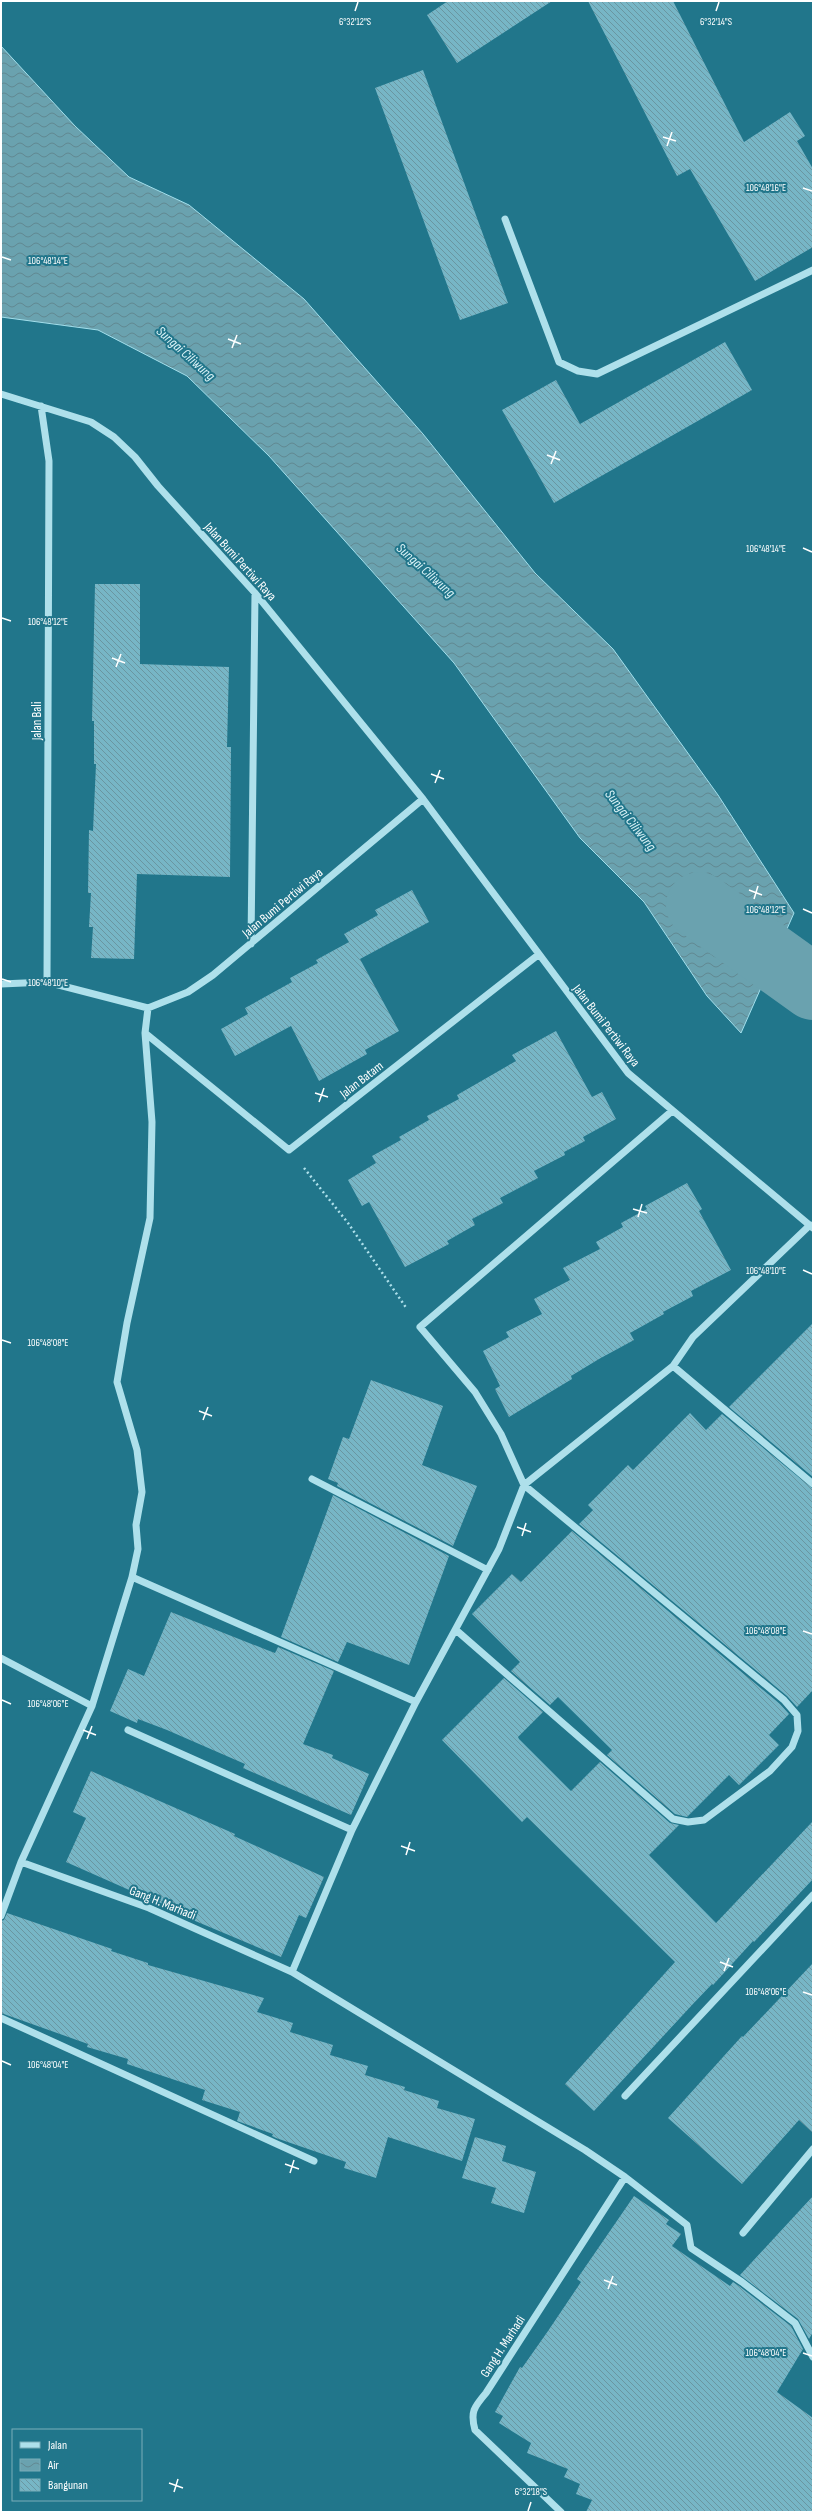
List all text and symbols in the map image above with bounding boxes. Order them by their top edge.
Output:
text: 6°32'12"S [339,16,371,28]
text: 6°32'14"S [700,16,732,28]
text: 106°48'16"E [746,182,786,194]
text: 106°48'14"E [28,255,68,267]
water label: Sungai Ciliwung [153,323,219,384]
street label: Jalan Bumi Pertiwi Raya [200,518,280,604]
water label: Sungai Ciliwung [393,540,459,601]
text: 106°48'14"E [746,543,786,555]
text: 106°48'12"E [28,616,68,628]
street label: Jalan Bali [29,702,45,741]
water label: Sungai Ciliwung [601,786,660,855]
street label: Jalan Bumi Pertiwi Raya [238,864,326,942]
text: 106°48'12"E [746,904,786,916]
text: 106°48'10"E [28,977,68,989]
street label: Jalan Bumi Pertiwi Raya [568,980,643,1070]
street label: Jalan Batam [336,1058,387,1102]
text: 106°48'10"E [746,1265,786,1277]
text: 106°48'08"E [28,1337,69,1349]
text: 106°48'08"E [746,1625,787,1637]
text: 106°48'06"E [27,1698,69,1710]
street label: Gang H. Marhadi [127,1882,198,1924]
text: 106°48'06"E [745,1986,787,1998]
text: 106°48'04"E [28,2059,68,2071]
street label: Gang H. Marhadi [477,2313,529,2380]
text: 106°48'04"E [746,2347,786,2359]
legend [12,2429,142,2501]
text: Jalan [47,2438,67,2453]
text: Air [47,2458,59,2473]
text: Bangunan [48,2478,88,2493]
text: 6°32'18"S [515,2486,547,2498]

